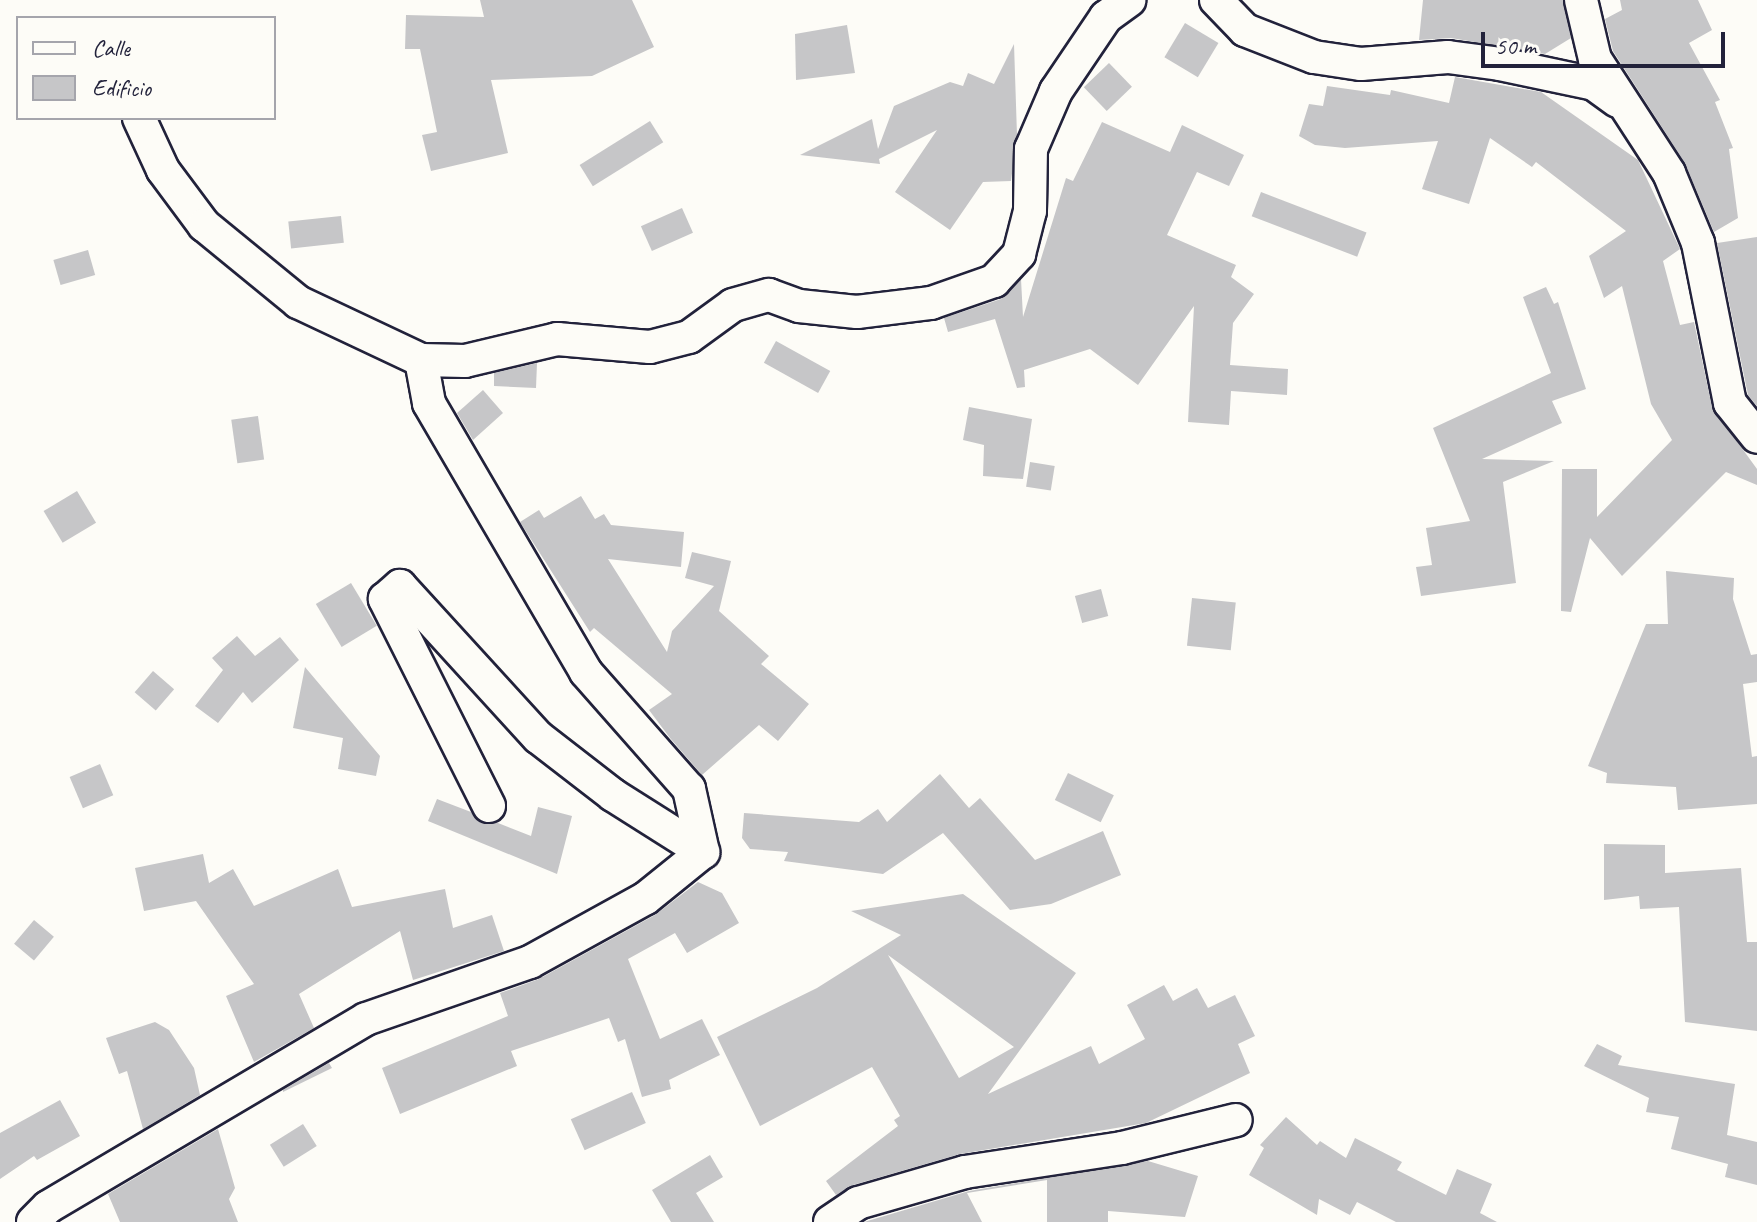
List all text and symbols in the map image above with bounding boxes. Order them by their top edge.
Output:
legend [16,16,276,120]
scale bar [1485,16,1729,66]
text: 50 m [1495,31,1536,61]
text: Calle [92,33,130,63]
text: Edificio [92,73,151,103]

